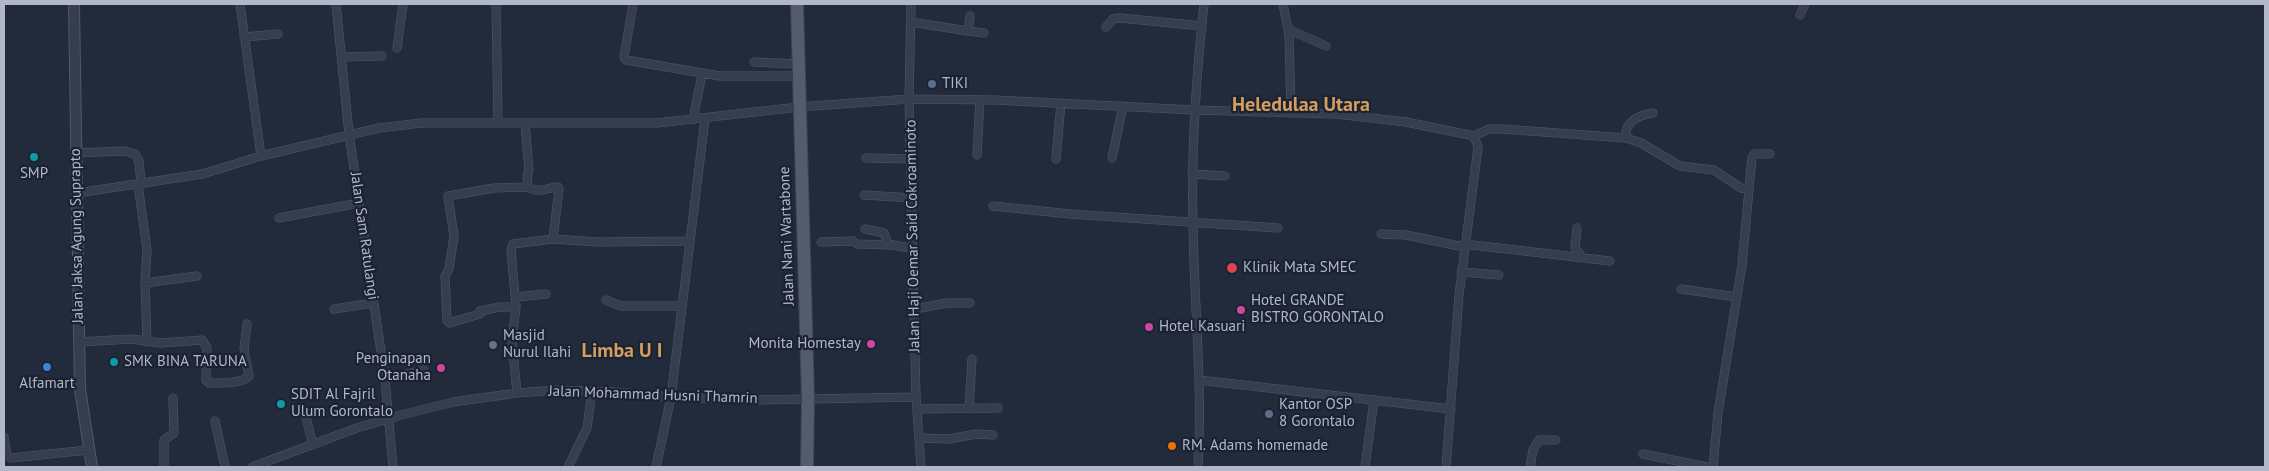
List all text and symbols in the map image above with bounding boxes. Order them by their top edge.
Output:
place label: TIKI [942,75,968,93]
marker: TIKI [926,78,938,90]
district label: Heledulaa Utara [1232,93,1370,117]
street label: Jalan Haji Oemar Said Cokroaminoto [902,119,924,353]
street label: Jalan Jaksa Agung Suprapto [66,148,88,324]
marker: SMP [28,151,40,163]
place label: SMP [20,165,48,183]
street label: Jalan Nani Wartabone [776,166,798,306]
street label: Jalan Sam Ratulangi [346,171,382,301]
place label: Klinik Mata SMEC [1243,259,1356,277]
marker: Klinik Mata SMEC [1225,261,1239,275]
place label: Hotel GRANDE BISTRO GORONTALO [1251,292,1384,327]
marker: Hotel GRANDE BISTRO GORONTALO [1235,304,1247,316]
place label: Hotel Kasuari [1159,318,1245,336]
marker: Hotel Kasuari [1143,321,1155,333]
place label: Masjid Nurul Ilahi [503,327,571,362]
place label: Monita Homestay [749,335,861,353]
marker: Monita Homestay [865,338,877,350]
marker: Masjid Nurul Ilahi [487,339,499,351]
district label: Limba U I [582,339,662,363]
place label: Penginapan Otanaha [356,350,431,385]
place label: SMK BINA TARUNA [124,353,247,371]
marker: SMK BINA TARUNA [108,356,120,368]
marker: Alfamart [41,361,53,373]
marker: Penginapan Otanaha [435,362,447,374]
place label: Alfamart [19,375,75,393]
street label: Jalan Mohammad Husni Thamrin [548,382,758,408]
place label: SDIT Al Fajril Ulum Gorontalo [291,386,393,421]
place label: Kantor OSP 8 Gorontalo [1279,396,1355,431]
marker: SDIT Al Fajril Ulum Gorontalo [275,398,287,410]
marker: Kantor OSP 8 Gorontalo [1263,408,1275,420]
place label: RM. Adams homemade [1182,437,1328,455]
marker: RM. Adams homemade [1166,440,1178,452]

